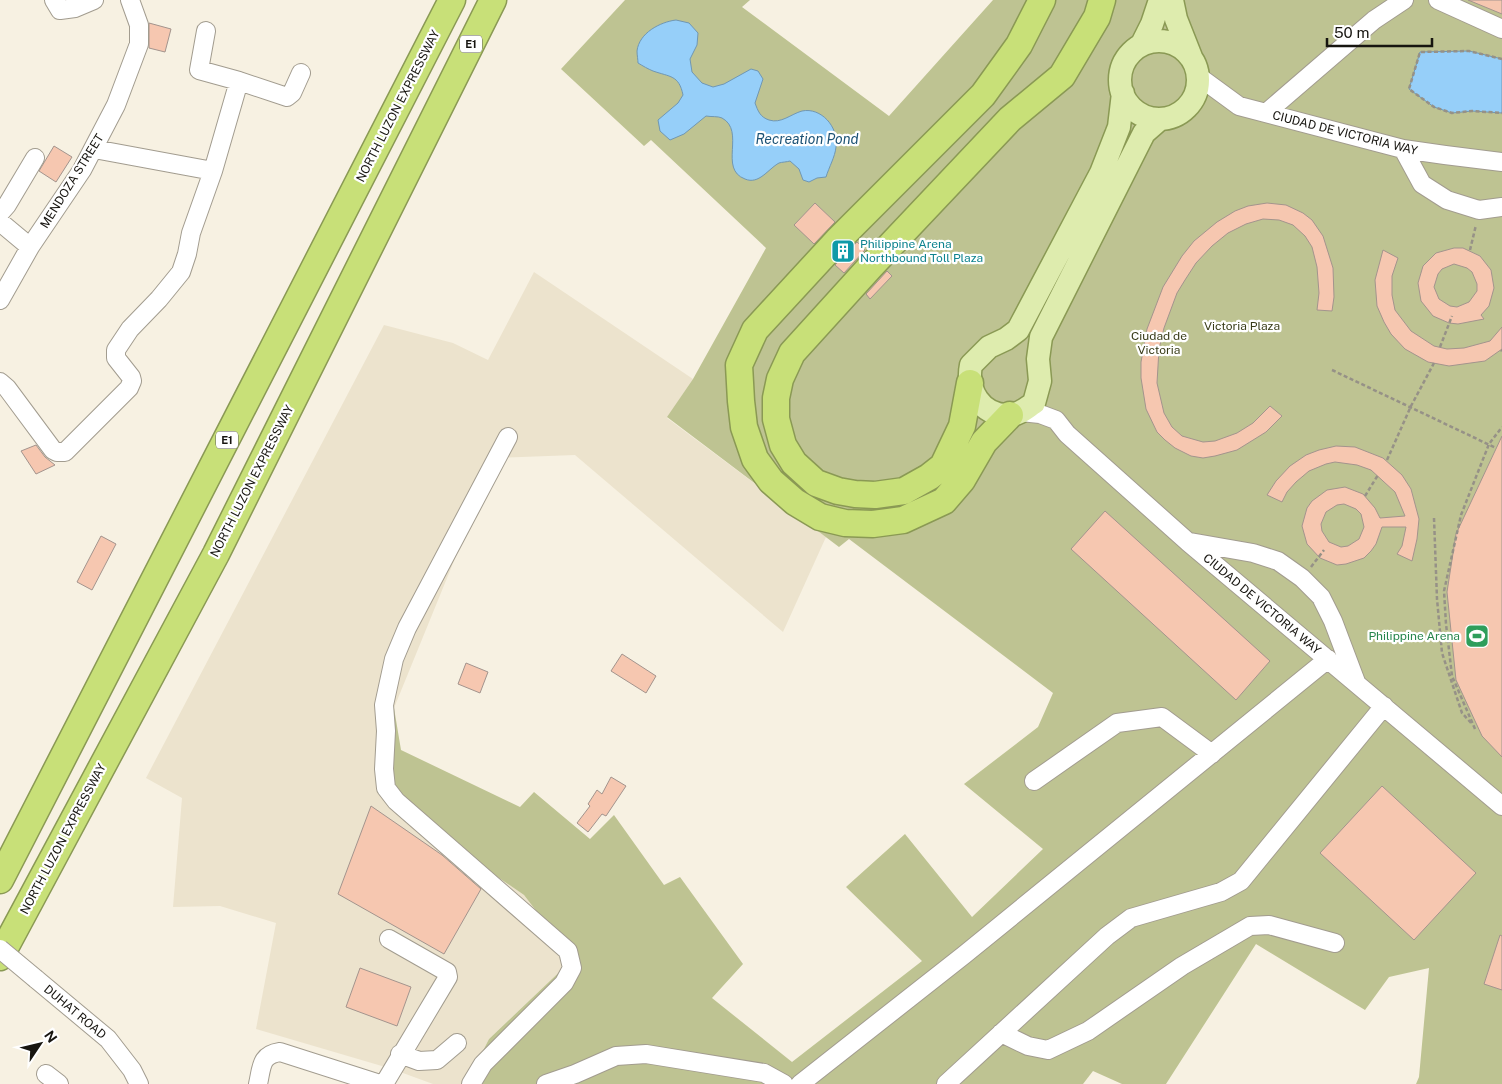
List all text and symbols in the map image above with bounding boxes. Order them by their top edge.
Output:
scale bar [1327,15,1432,47]
text: 50 m [1334,24,1369,41]
street label: NORTH LUZON EXPRESSWAY [353,27,443,184]
road number: E1 [460,36,482,52]
street label: CIUDAD DE VICTORIA WAY [1271,108,1420,158]
street label: MENDOZA STREET [37,131,107,231]
water label: Recreation Pond [755,131,859,147]
place label: Philippine Arena Northbound Toll Plaza [860,237,983,265]
building icon: Philippine Arena Northbound Toll Plaza [830,238,856,264]
park label: Victoria Plaza [1204,319,1280,333]
park label: Ciudad de Victoria [1131,329,1187,357]
street label: NORTH LUZON EXPRESSWAY [207,402,297,559]
road number: E1 [216,432,238,448]
street label: CIUDAD DE VICTORIA WAY [1200,551,1324,658]
sports icon: Philippine Arena [1464,623,1490,649]
place label: Philippine Arena [1368,629,1460,643]
street label: NORTH LUZON EXPRESSWAY [17,761,109,917]
street label: DUHAT ROAD [41,982,109,1042]
north arrow [15,1019,65,1069]
text: N [41,1027,60,1046]

